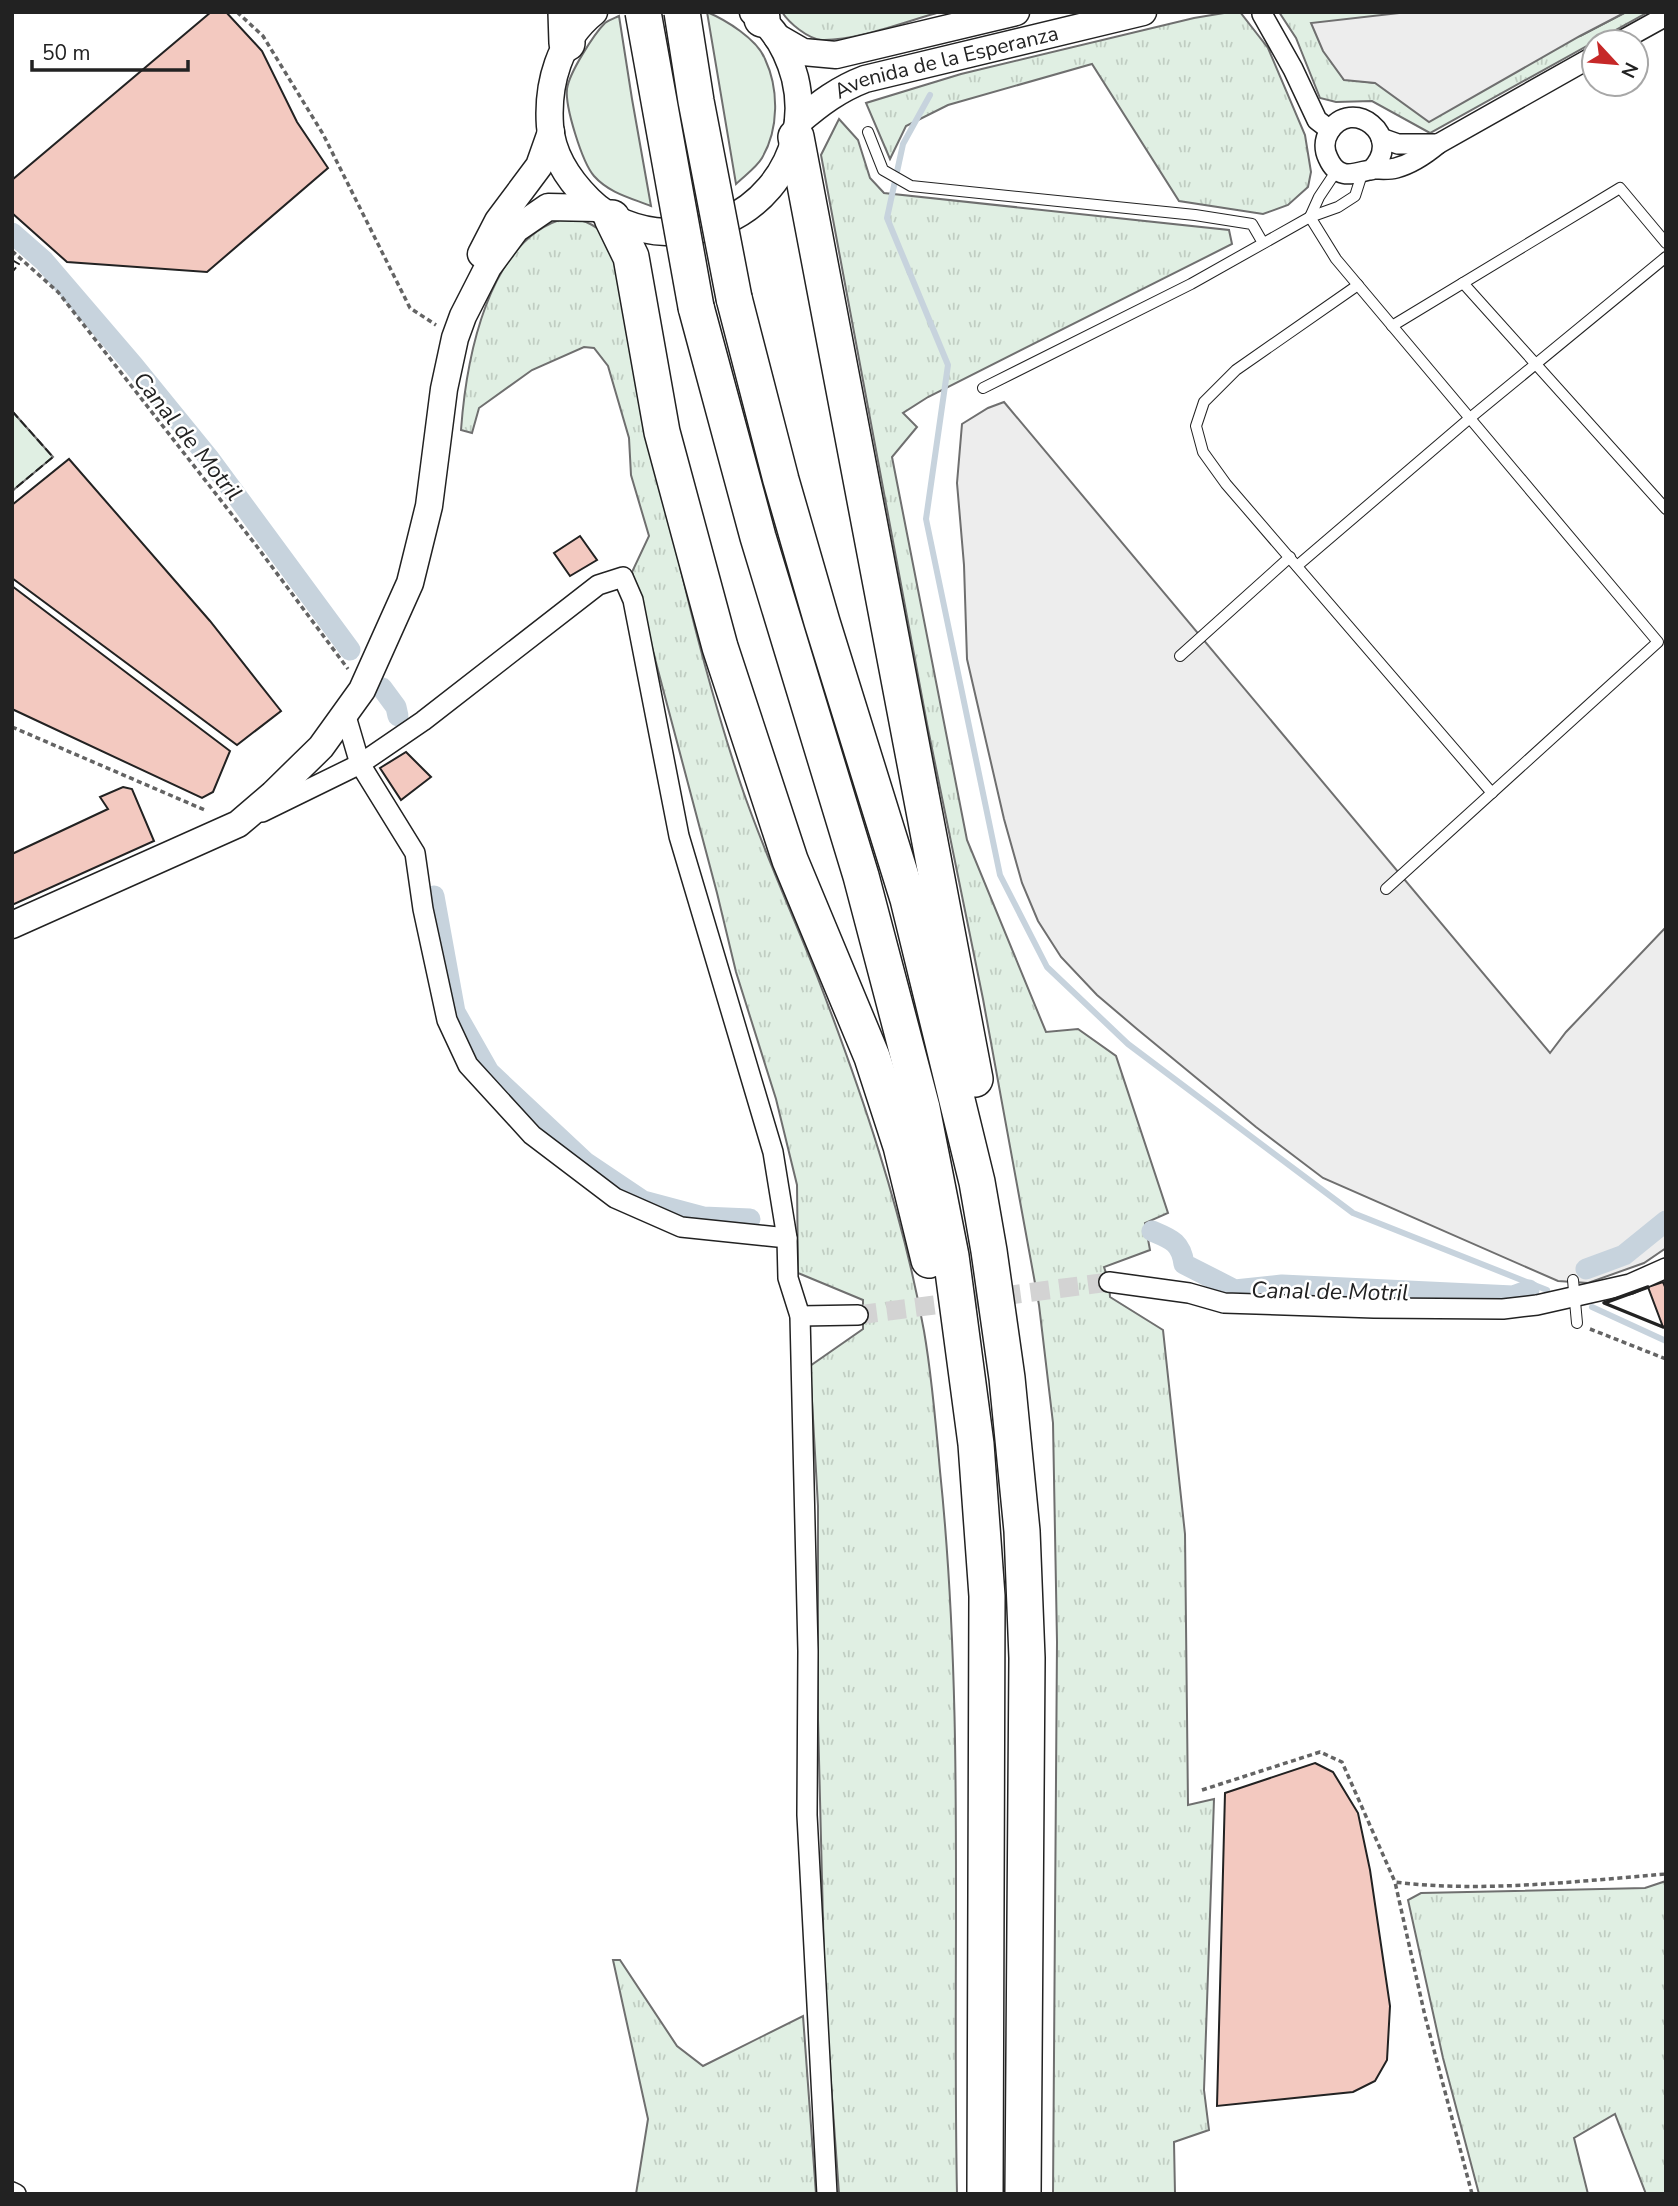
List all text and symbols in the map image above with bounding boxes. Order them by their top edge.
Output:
street label: Avenida de la Esperanza [829,19,1061,105]
scale bar [32,28,187,72]
north arrow [1580,28,1650,98]
text: 50 m [42,39,91,67]
text: N [1615,58,1644,82]
water label: Canal de Motril [126,365,249,507]
water label: Canal de Motril [1251,1275,1409,1308]

